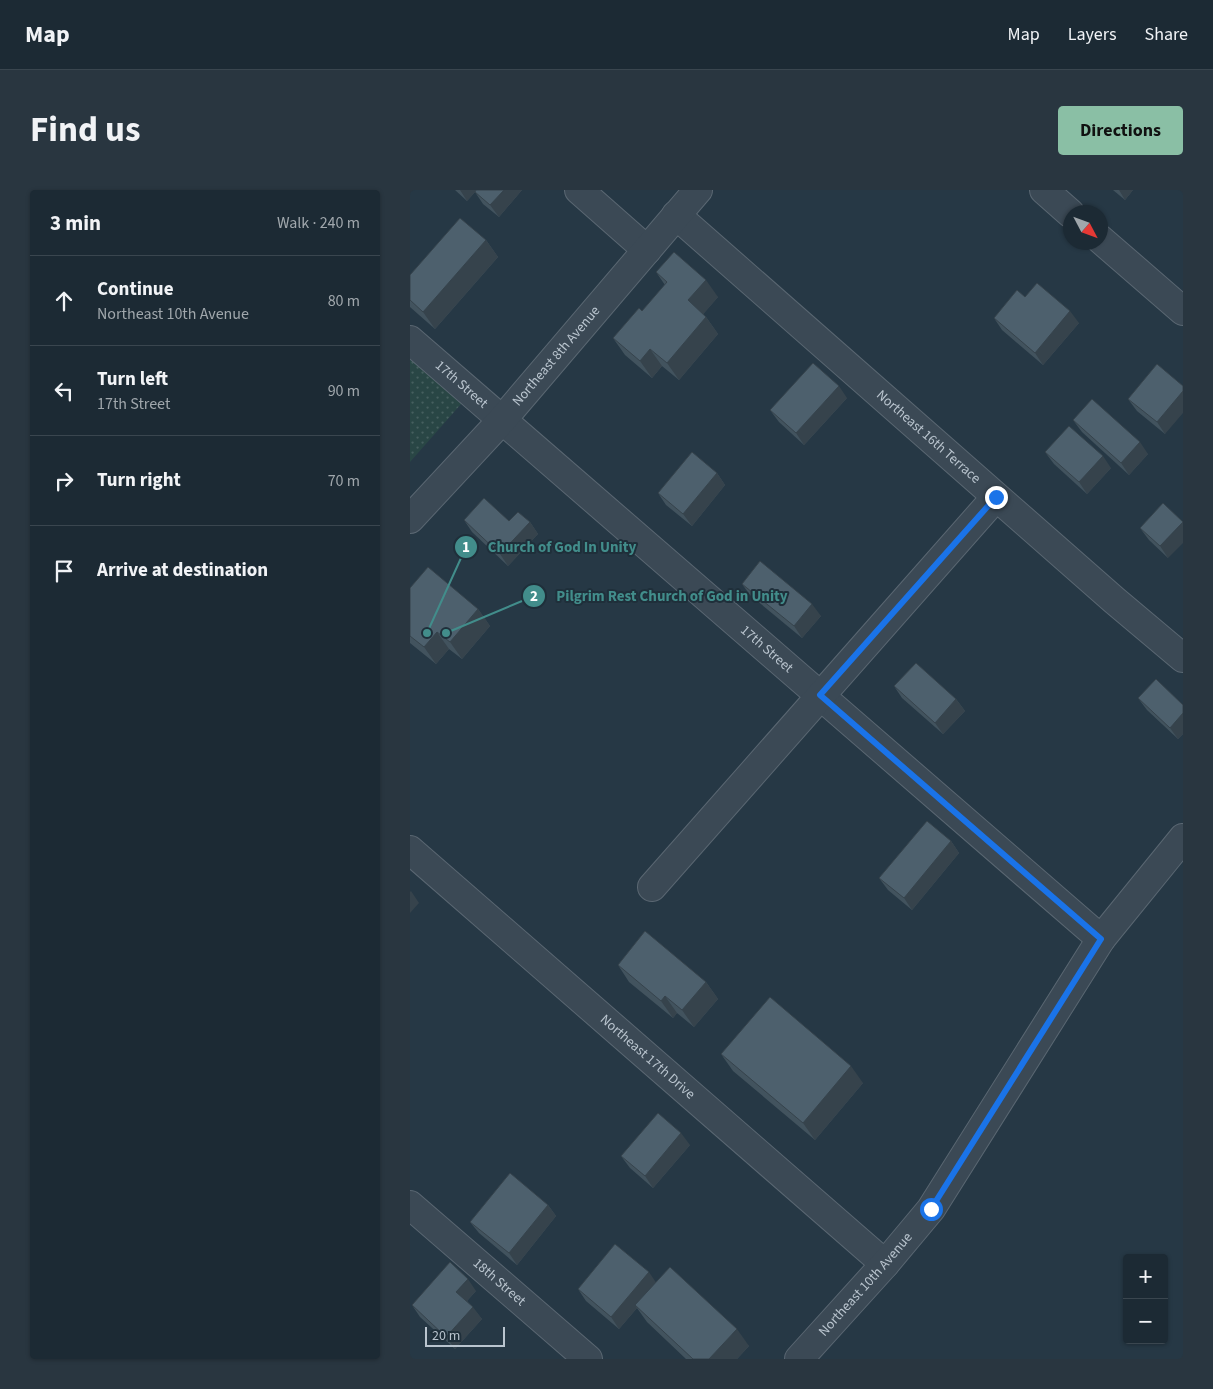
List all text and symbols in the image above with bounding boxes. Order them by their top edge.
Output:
text: Map [25,17,70,52]
text: Map [1008,22,1040,47]
text: Layers [1068,22,1117,47]
text: Share [1145,22,1188,47]
text: Find us [30,105,140,155]
button: Directions [1058,106,1183,155]
north arrow [1063,205,1108,250]
text: 3 min [50,208,101,238]
text: Walk · 240 m [277,212,360,234]
text: Continue [97,276,174,303]
icon: ahead [50,287,78,315]
text: 80 m [328,290,360,312]
street label: Northeast 8th Avenue [508,302,605,411]
text: Northeast 10th Avenue [97,303,249,325]
street label: 17th Street [431,356,492,413]
text: Turn left [97,366,168,393]
icon: left [50,377,78,405]
text: 90 m [328,380,360,402]
street label: Northeast 16th Terrace [872,385,985,488]
text: 17th Street [97,393,170,415]
icon: right [50,467,78,495]
text: Turn right [97,467,181,494]
text: 70 m [328,470,360,492]
route end [985,486,1008,509]
callout: Church of God In Unity [453,532,647,562]
text: 1 [462,537,470,558]
text: Church of God In Unity [488,537,636,558]
icon: arrive [50,557,78,585]
text: Arrive at destination [97,557,268,584]
callout: Pilgrim Rest Church of God in Unity [521,581,798,611]
text: 2 [530,586,538,607]
text: Pilgrim Rest Church of God in Unity [556,586,788,607]
street label: 17th Street [736,621,798,678]
street label: Northeast 17th Drive [596,1010,699,1104]
route start [920,1198,943,1221]
street label: Northeast 10th Avenue [814,1228,917,1341]
street label: 18th Street [468,1254,530,1311]
map controls [1123,1254,1168,1344]
button: + [1123,1254,1168,1299]
button: − [1123,1299,1168,1344]
scale bar [425,1324,505,1347]
text: 20 m [432,1326,460,1346]

